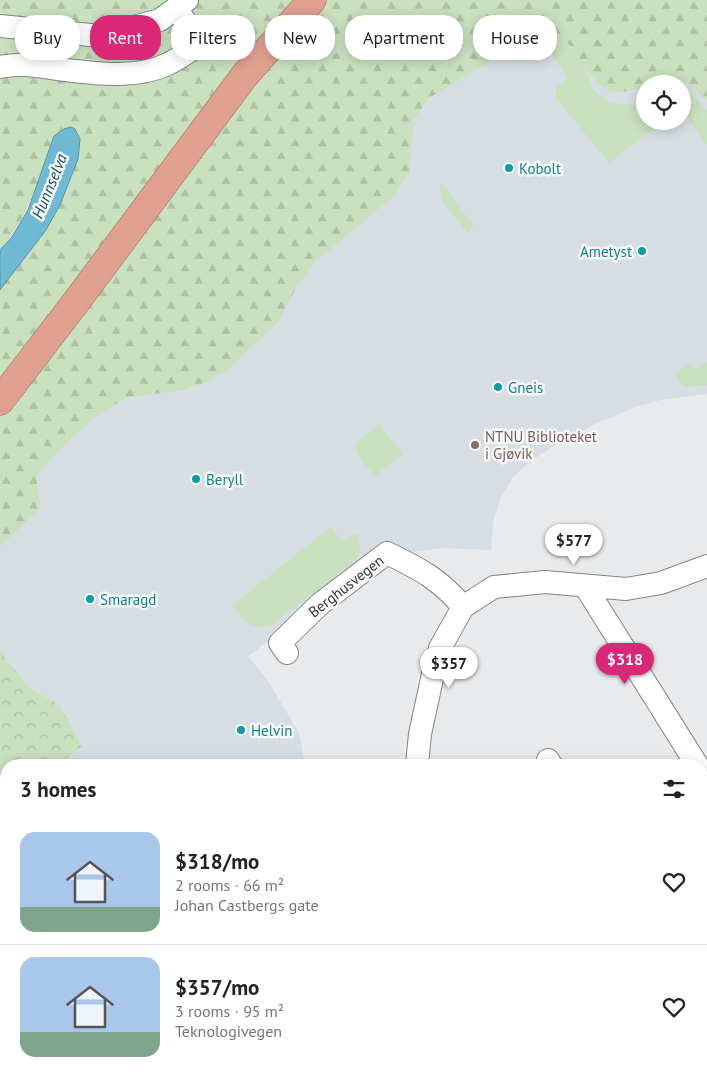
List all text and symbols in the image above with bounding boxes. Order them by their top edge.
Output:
chip: Buy [15,15,80,60]
chip: Rent [90,15,161,60]
chip: Filters [171,15,255,60]
chip: New [265,15,335,60]
chip: Apartment [345,15,463,60]
chip: House [473,15,557,60]
map controls [636,75,691,130]
button: locate [636,75,691,130]
water label: Hunnselva [27,151,71,221]
place label: Kobolt [519,159,561,178]
marker: Kobolt [503,162,515,174]
place label: Ametyst [580,242,632,261]
marker: Ametyst [636,245,648,257]
place label: Gneis [508,378,543,397]
marker: Gneis [492,381,504,393]
place label: NTNU Biblioteket i Gjøvik [485,427,597,463]
marker: NTNU Biblioteket i Gjøvik [469,439,481,451]
place label: Beryll [206,470,244,489]
marker: Beryll [190,473,202,485]
pin: $577 [544,524,604,566]
text: $577 [556,530,592,550]
street label: Berghusvegen [304,551,388,621]
place label: Smaragd [100,590,156,609]
marker: Smaragd [84,593,96,605]
pin: $318 [595,642,655,685]
pin: $357 [419,646,479,689]
text: $318 [607,649,643,669]
text: $357 [431,653,467,673]
place label: Helvin [251,721,293,740]
marker: Helvin [235,724,247,736]
icon: filters [660,775,688,803]
text: 3 homes [20,776,96,803]
text: $318/mo [175,848,259,875]
icon: home [60,852,120,912]
icon: heart [660,868,688,896]
text: 2 rooms · 66 m² [175,875,284,895]
text: Johan Castbergs gate [175,895,319,915]
text: $357/mo [175,974,259,1001]
icon: home [60,977,120,1037]
icon: heart [660,993,688,1021]
text: 3 rooms · 95 m² [175,1001,284,1021]
text: Teknologivegen [175,1021,282,1041]

